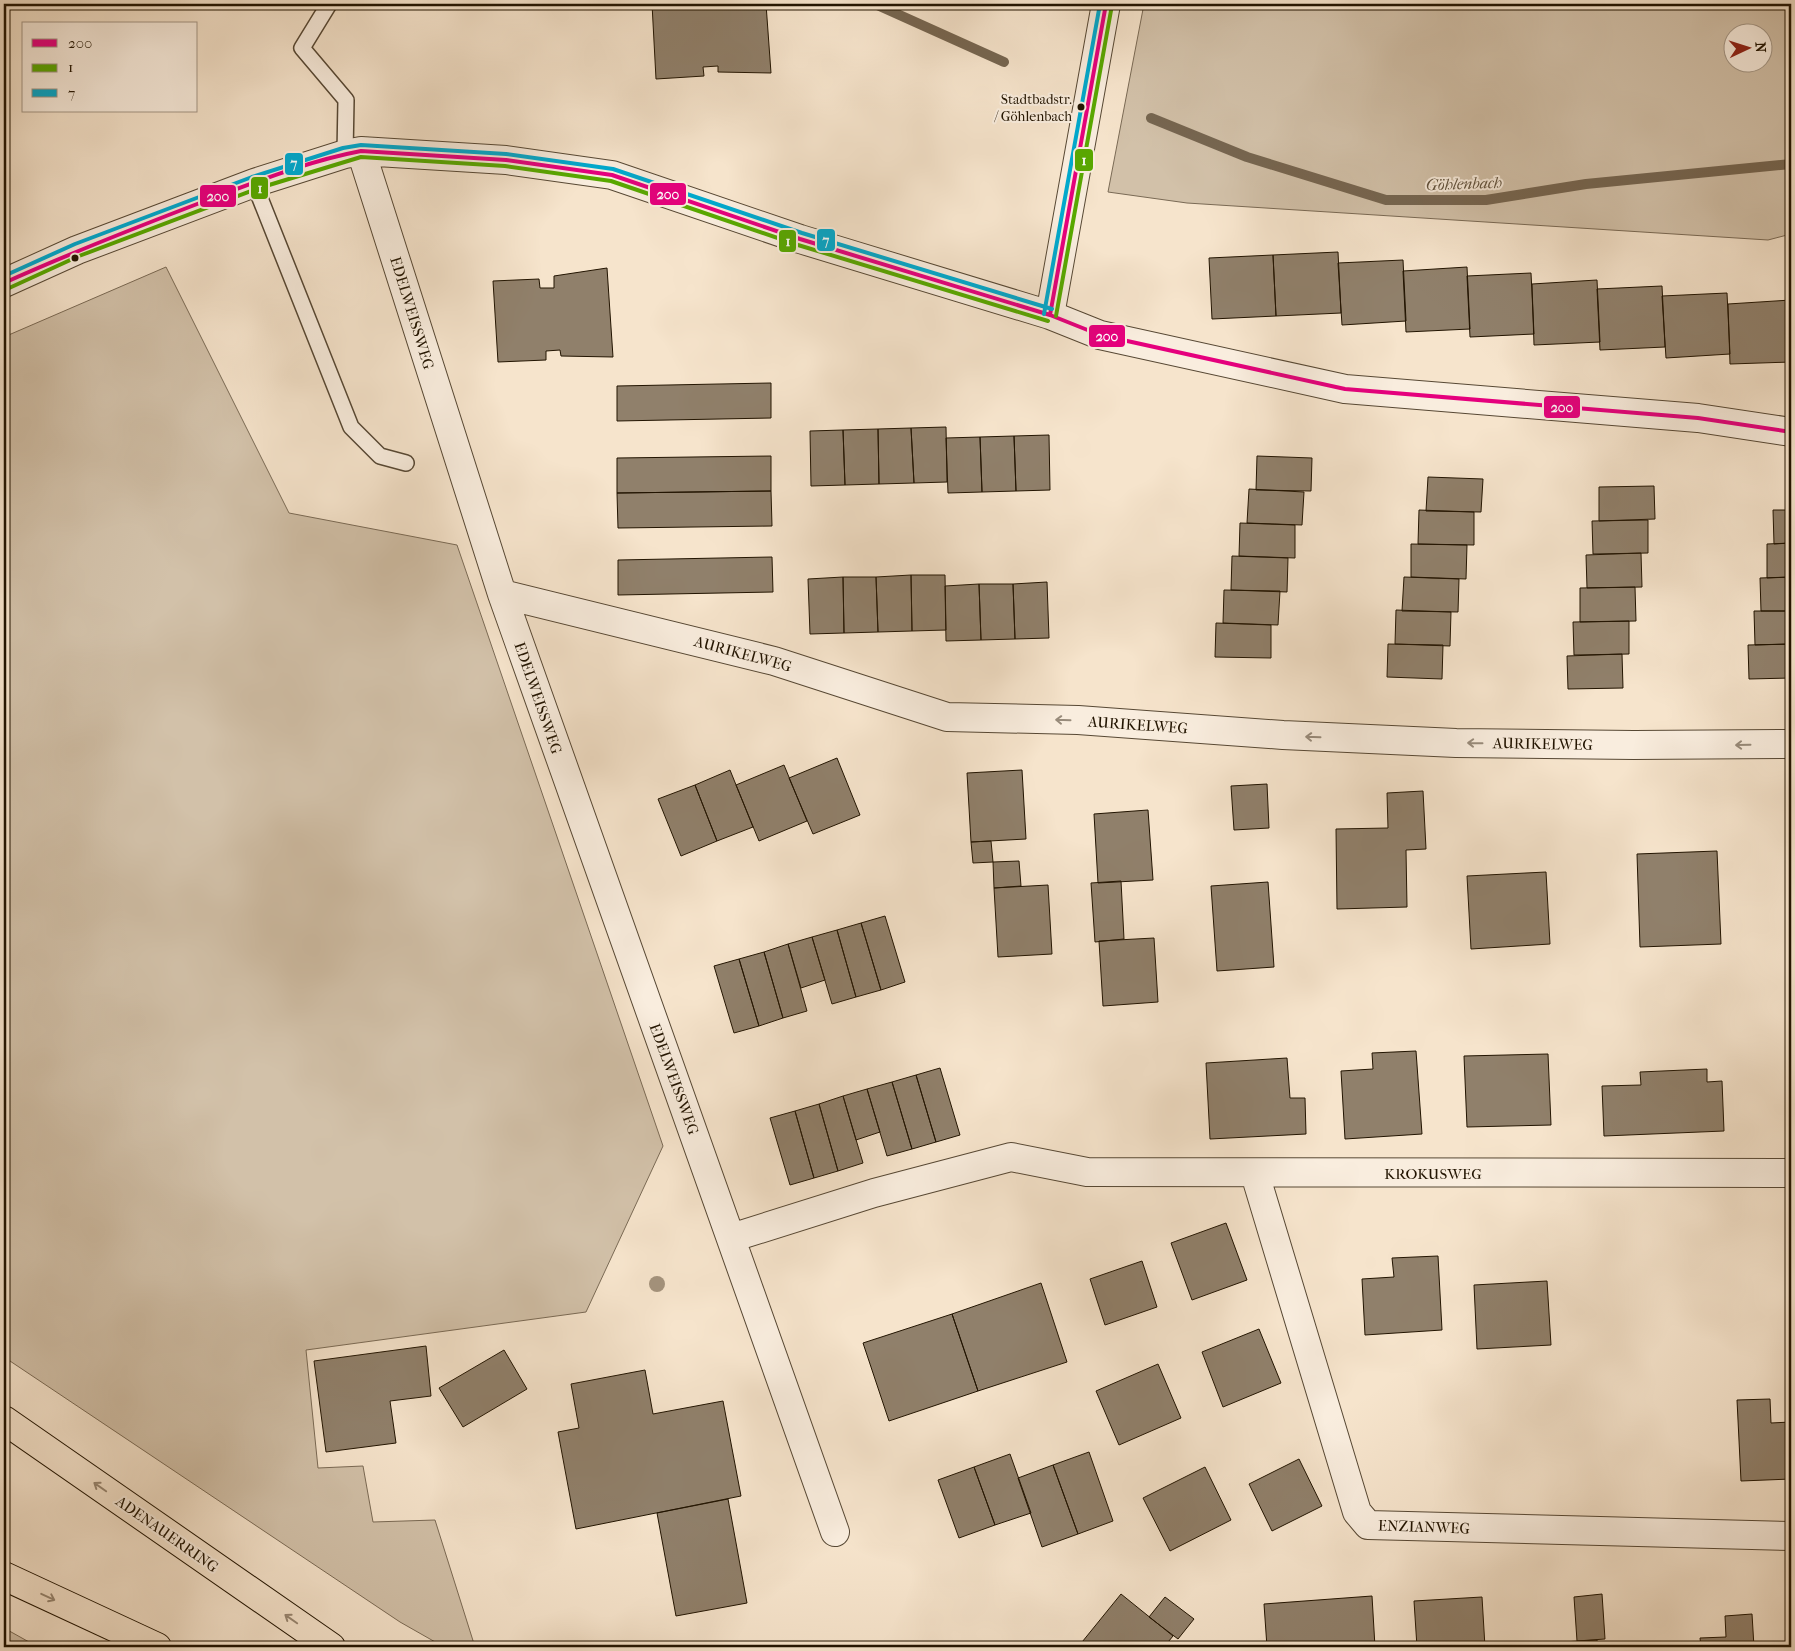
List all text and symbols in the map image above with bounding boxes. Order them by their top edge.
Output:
legend [22,22,198,112]
north arrow [1722,22,1772,72]
text: 200 [68,34,92,52]
text: N [1752,41,1769,53]
text: 1 [68,58,73,76]
text: 7 [68,84,75,102]
place label: Stadtbadstr. / Göhlenbach [993,91,1072,125]
marker: Stadtbadstr. / Göhlenbach [1076,102,1086,112]
line badge: 1 [1074,148,1094,172]
line badge: 7 [284,152,304,176]
text: 1 [1082,152,1087,169]
text: 7 [290,155,298,172]
water label: Göhlenbach [1426,173,1502,194]
line badge: 1 [250,176,269,200]
text: 1 [258,180,263,197]
line badge: 200 [649,182,687,206]
line badge: 200 [199,184,237,208]
text: 200 [657,186,680,203]
text: 200 [207,188,230,205]
line badge: 7 [816,228,836,252]
line badge: 1 [778,229,797,253]
text: 7 [822,232,830,249]
text: 1 [786,233,791,250]
unlabelled marker [70,253,80,263]
street label: EDELWEISSWEG [386,254,438,372]
line badge: 200 [1088,324,1126,348]
text: 200 [1096,328,1119,345]
line badge: 200 [1543,395,1581,419]
text: 200 [1551,399,1574,416]
street label: AURIKELWEG [691,632,794,676]
street label: EDELWEISSWEG [510,640,566,757]
street label: AURIKELWEG [1086,712,1189,737]
one-way arrow [1055,715,1072,725]
one-way arrow [1305,732,1321,741]
street label: AURIKELWEG [1492,734,1594,754]
one-way arrow [1467,738,1484,748]
one-way arrow [1735,740,1751,749]
street label: EDELWEISSWEG [646,1021,703,1137]
street label: KROKUSWEG [1384,1165,1482,1183]
one-way arrow [93,1482,107,1492]
street label: ADENAUERRING [112,1491,222,1576]
street label: ENZIANWEG [1378,1516,1471,1538]
one-way arrow [40,1592,55,1602]
one-way arrow [284,1614,298,1624]

